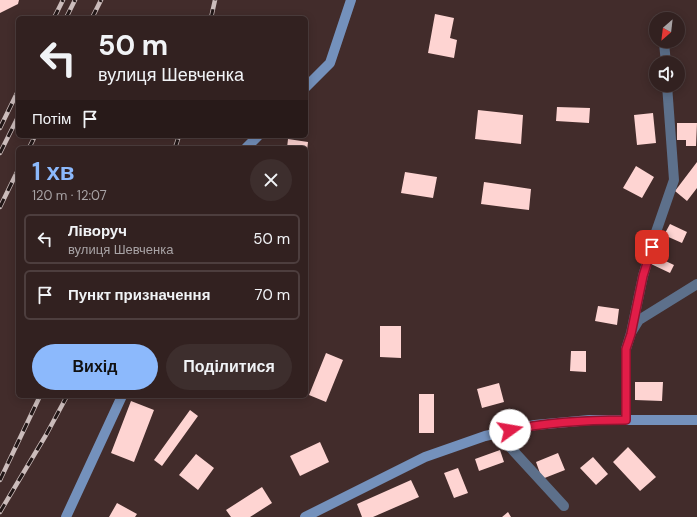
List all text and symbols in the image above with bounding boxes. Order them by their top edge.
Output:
north arrow [649,12,685,48]
map controls [649,12,685,92]
text: 50 m [98,27,168,64]
icon: left [32,32,84,84]
button: sound [649,56,685,92]
text: вулиця Шевченка [98,63,244,87]
icon: arrive [79,108,101,130]
text: Потім [32,109,71,129]
text: 1 хв [32,156,74,187]
button: close [250,159,292,201]
text: 120 m · 12:07 [32,187,107,204]
text: Ліворуч [68,221,127,241]
icon: left [34,228,56,250]
text: 50 m [253,229,290,249]
pin [635,230,669,264]
icon: arrive [641,236,663,258]
text: вулиця Шевченка [68,241,173,258]
icon: arrive [34,284,56,306]
text: Пункт призначення [68,285,210,305]
text: 70 m [255,285,290,305]
button: Вихід [32,344,158,390]
button: Поділитися [166,344,292,390]
position arrow [489,409,531,451]

